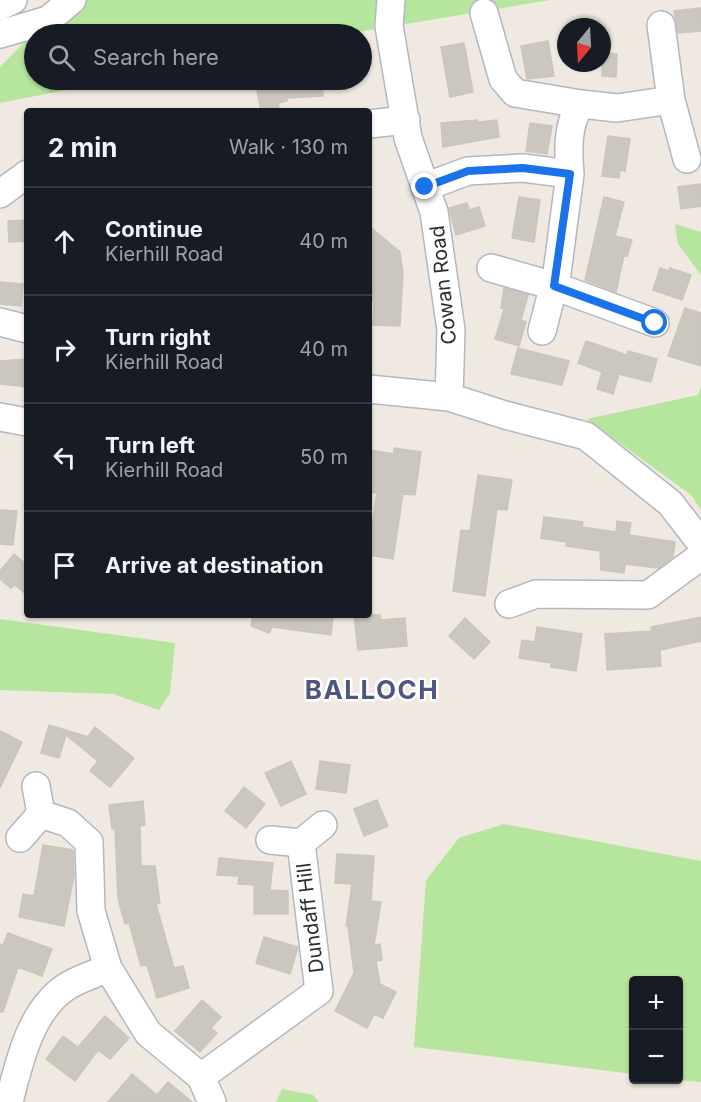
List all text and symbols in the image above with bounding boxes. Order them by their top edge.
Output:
north arrow [557,18,611,72]
search box [24,24,372,90]
icon: search [45,41,78,74]
text: Search here [93,44,219,70]
text: 2 min [48,132,118,163]
text: Walk · 130 m [229,135,348,159]
route end [411,173,437,199]
text: Continue [105,216,203,242]
street label: Cowan Road [425,224,461,346]
icon: ahead [48,225,81,258]
text: 40 m [299,229,348,253]
text: Kierhill Road [105,242,223,266]
route start [641,309,667,335]
text: Turn right [105,324,211,350]
icon: right [48,333,81,366]
text: 40 m [299,337,348,361]
text: Kierhill Road [105,350,223,374]
text: Turn left [105,432,195,458]
icon: left [48,441,81,474]
text: 50 m [300,445,348,469]
text: Kierhill Road [105,458,223,482]
icon: arrive [48,549,81,582]
text: Arrive at destination [105,552,324,578]
district label: BALLOCH [305,674,439,705]
street label: Dundaff Hill [291,862,329,974]
map controls [629,976,683,1084]
button: + [629,976,683,1030]
button: − [629,1030,683,1084]

